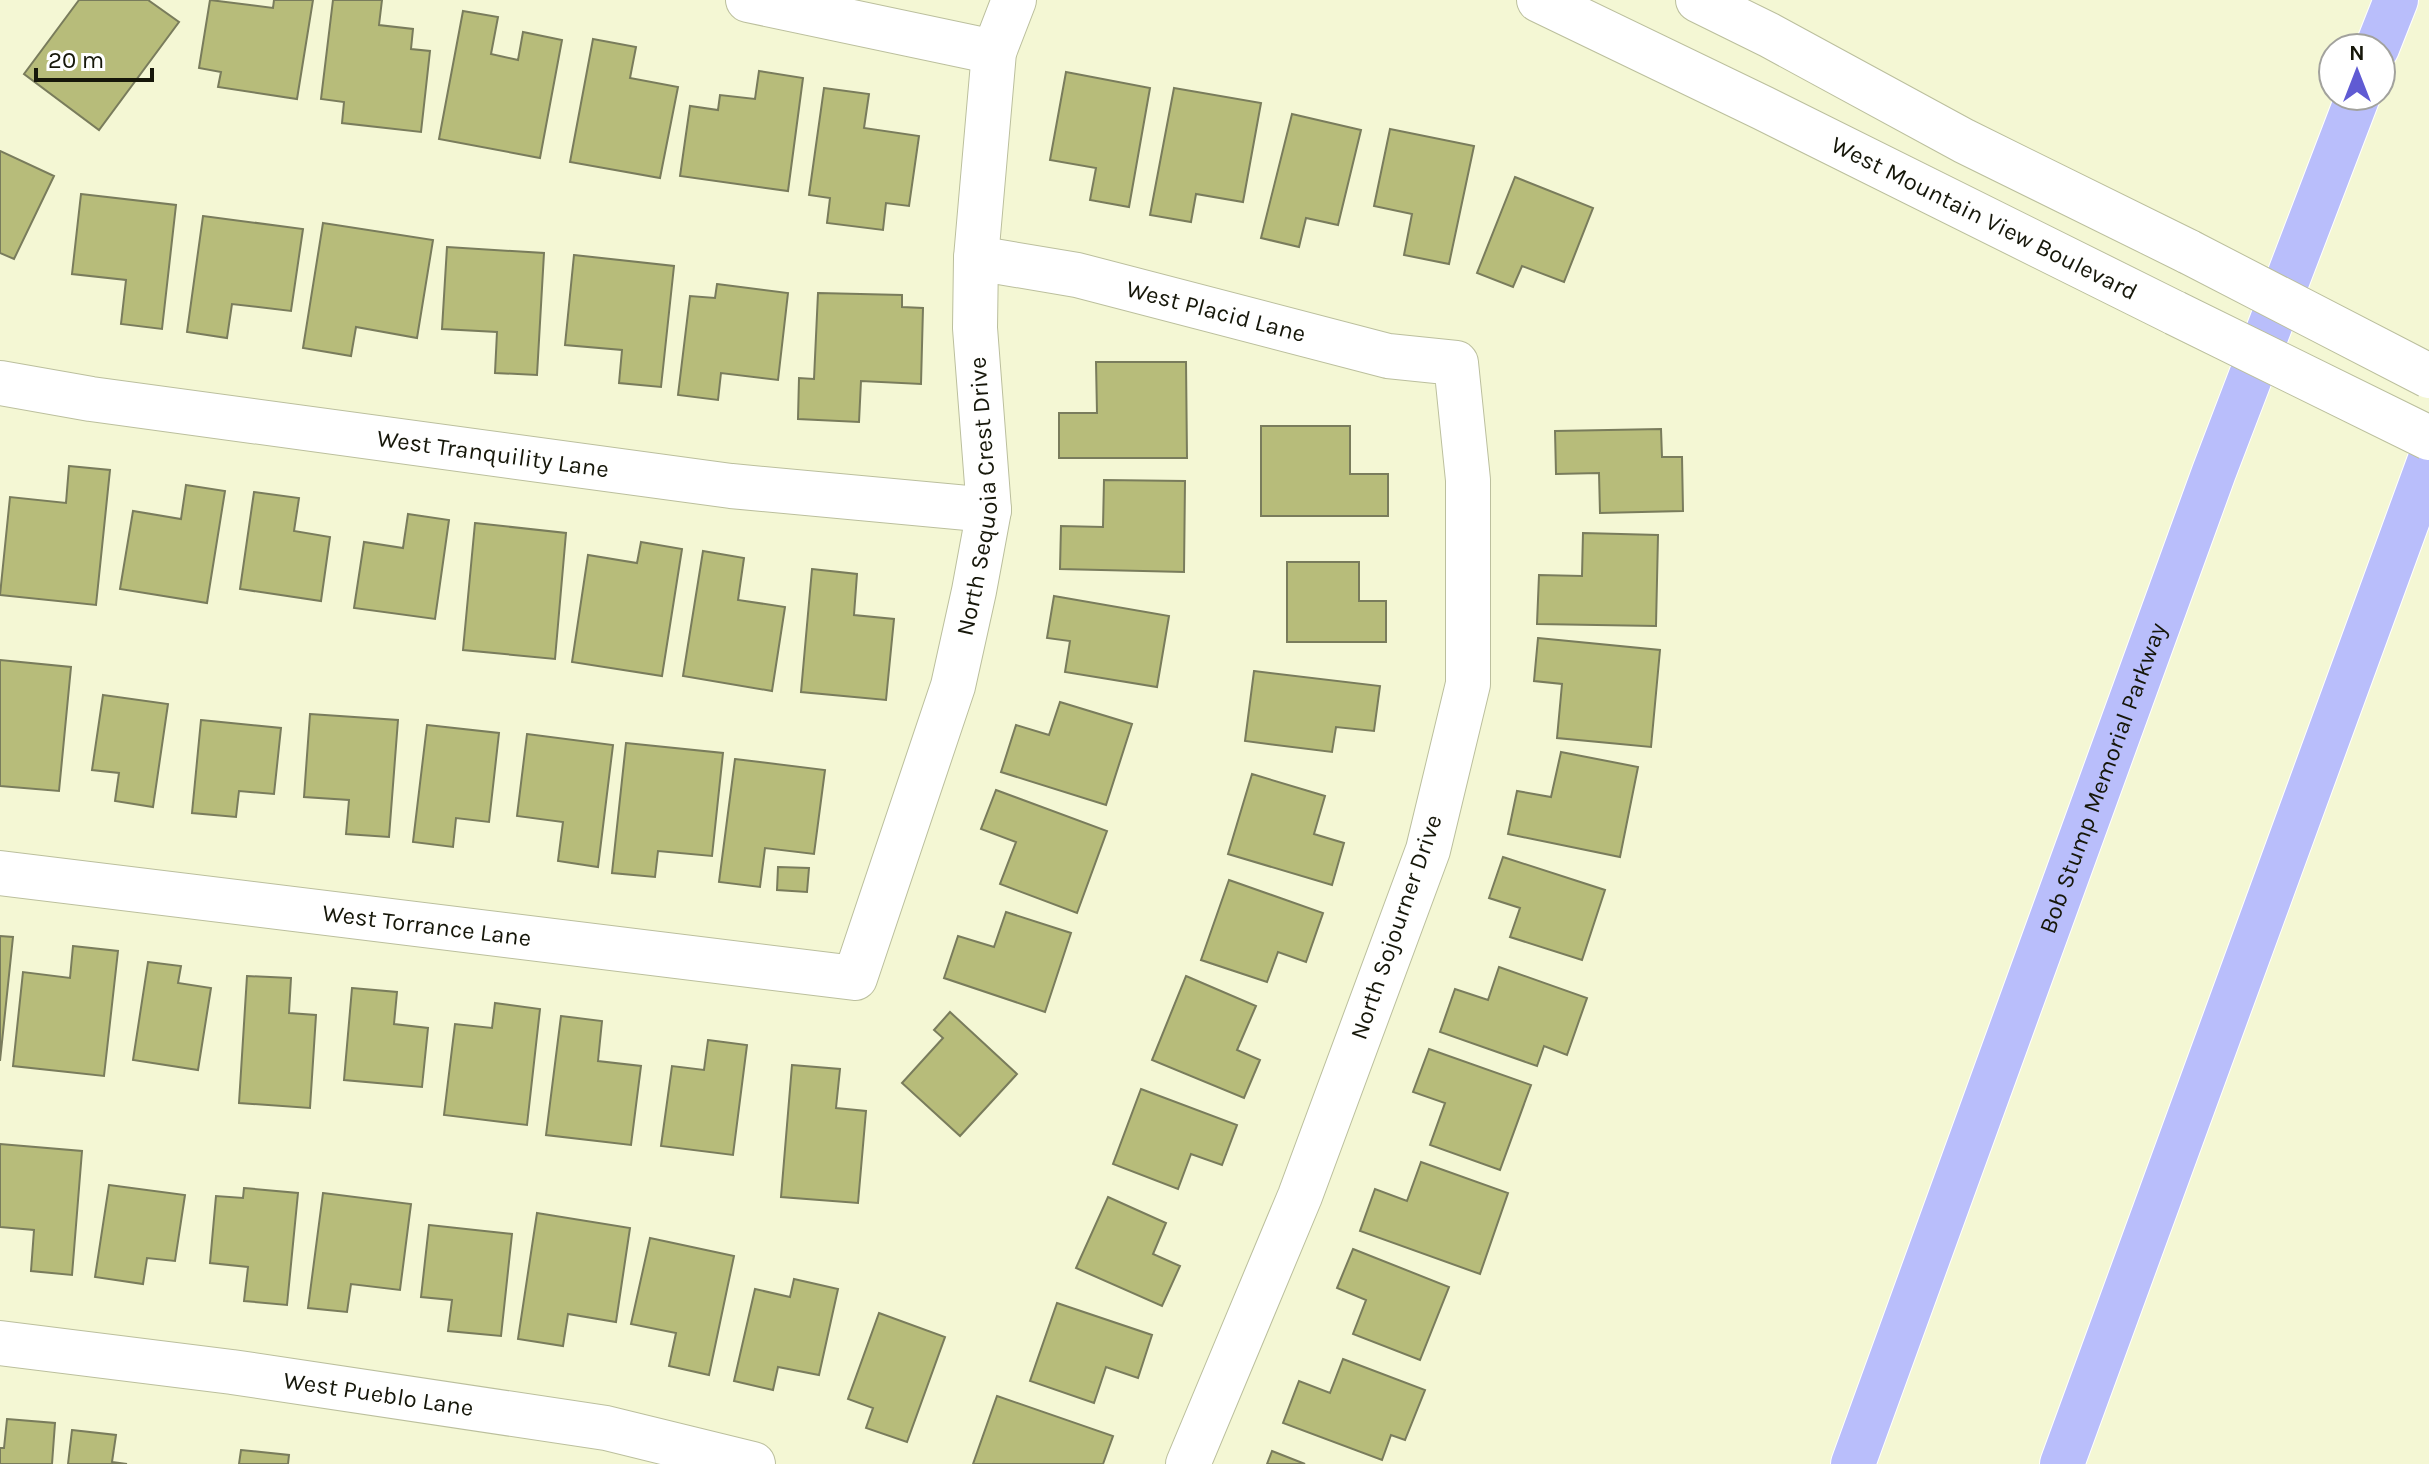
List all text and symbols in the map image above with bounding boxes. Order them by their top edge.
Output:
scale bar [36,32,152,82]
north arrow [2317,32,2397,112]
text: N [2349,40,2365,66]
text: 20 m [48,46,104,74]
street label: West Mountain View Boulevard [1827,130,2142,306]
street label: West Placid Lane [1123,274,1309,348]
street label: North Sequoia Crest Drive [951,356,1003,638]
street label: West Tranquility Lane [375,424,611,483]
street label: Bob Stump Memorial Parkway [2033,619,2172,937]
street label: North Sojourner Drive [1344,811,1448,1043]
street label: West Torrance Lane [321,899,533,952]
street label: West Pueblo Lane [282,1366,475,1422]

